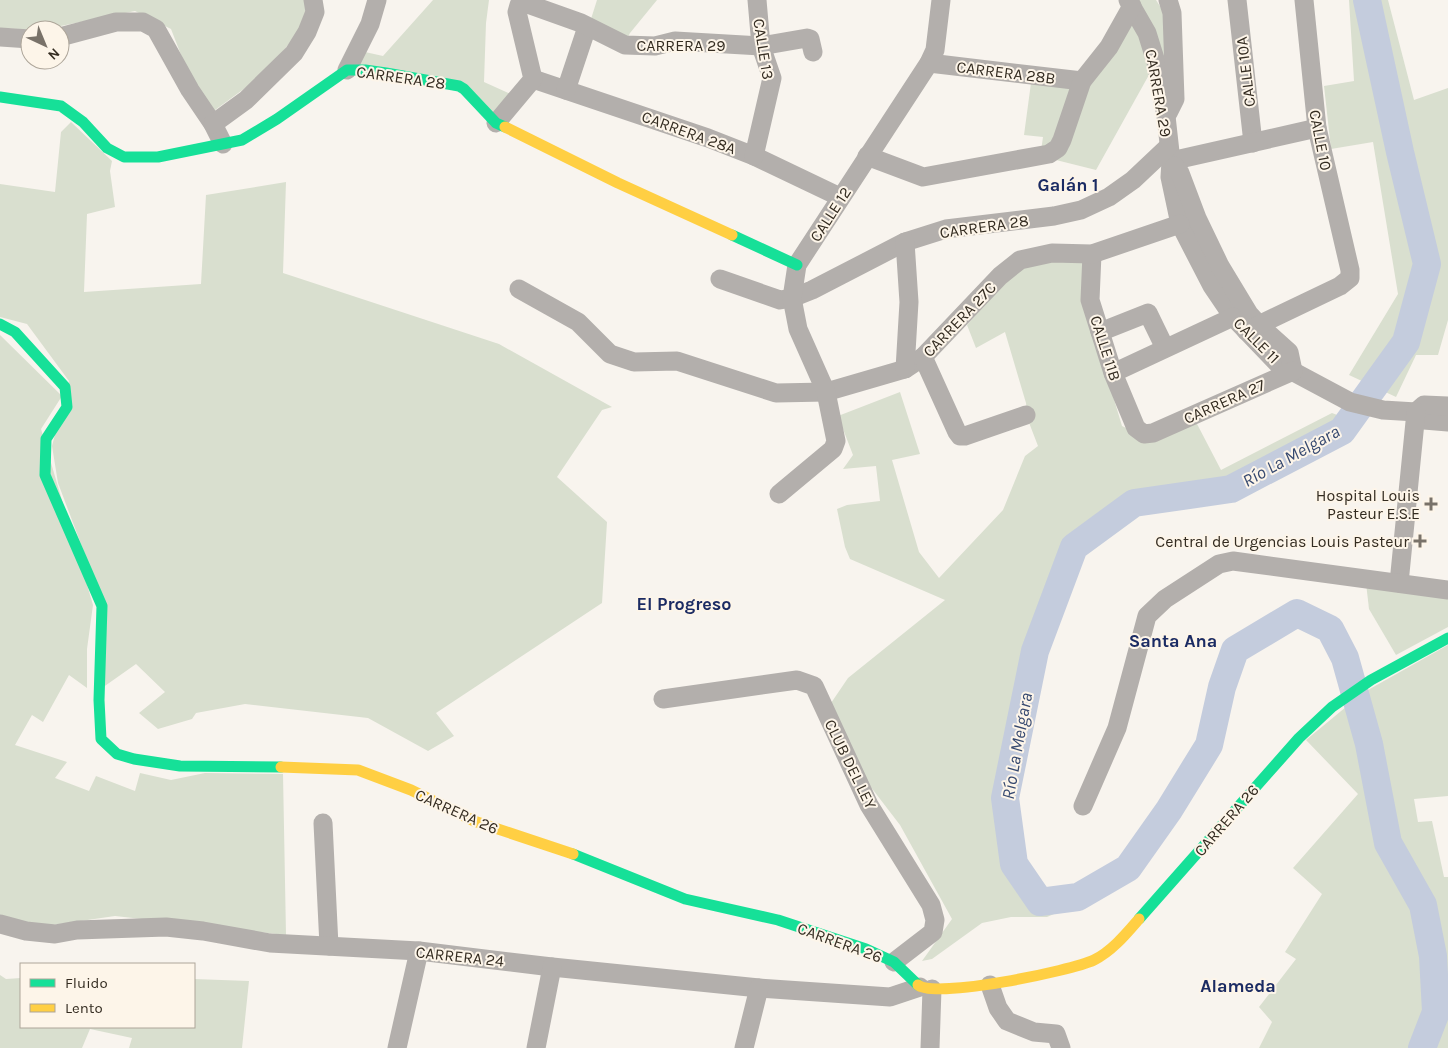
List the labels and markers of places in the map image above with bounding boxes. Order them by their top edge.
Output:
place label: Hospital Louis Pasteur E.S.E [1316,486,1420,523]
marker: Hospital Louis Pasteur E.S.E [1424,497,1438,511]
place label: Central de Urgencias Louis Pasteur [1155,532,1409,551]
marker: Central de Urgencias Louis Pasteur [1413,534,1427,548]

